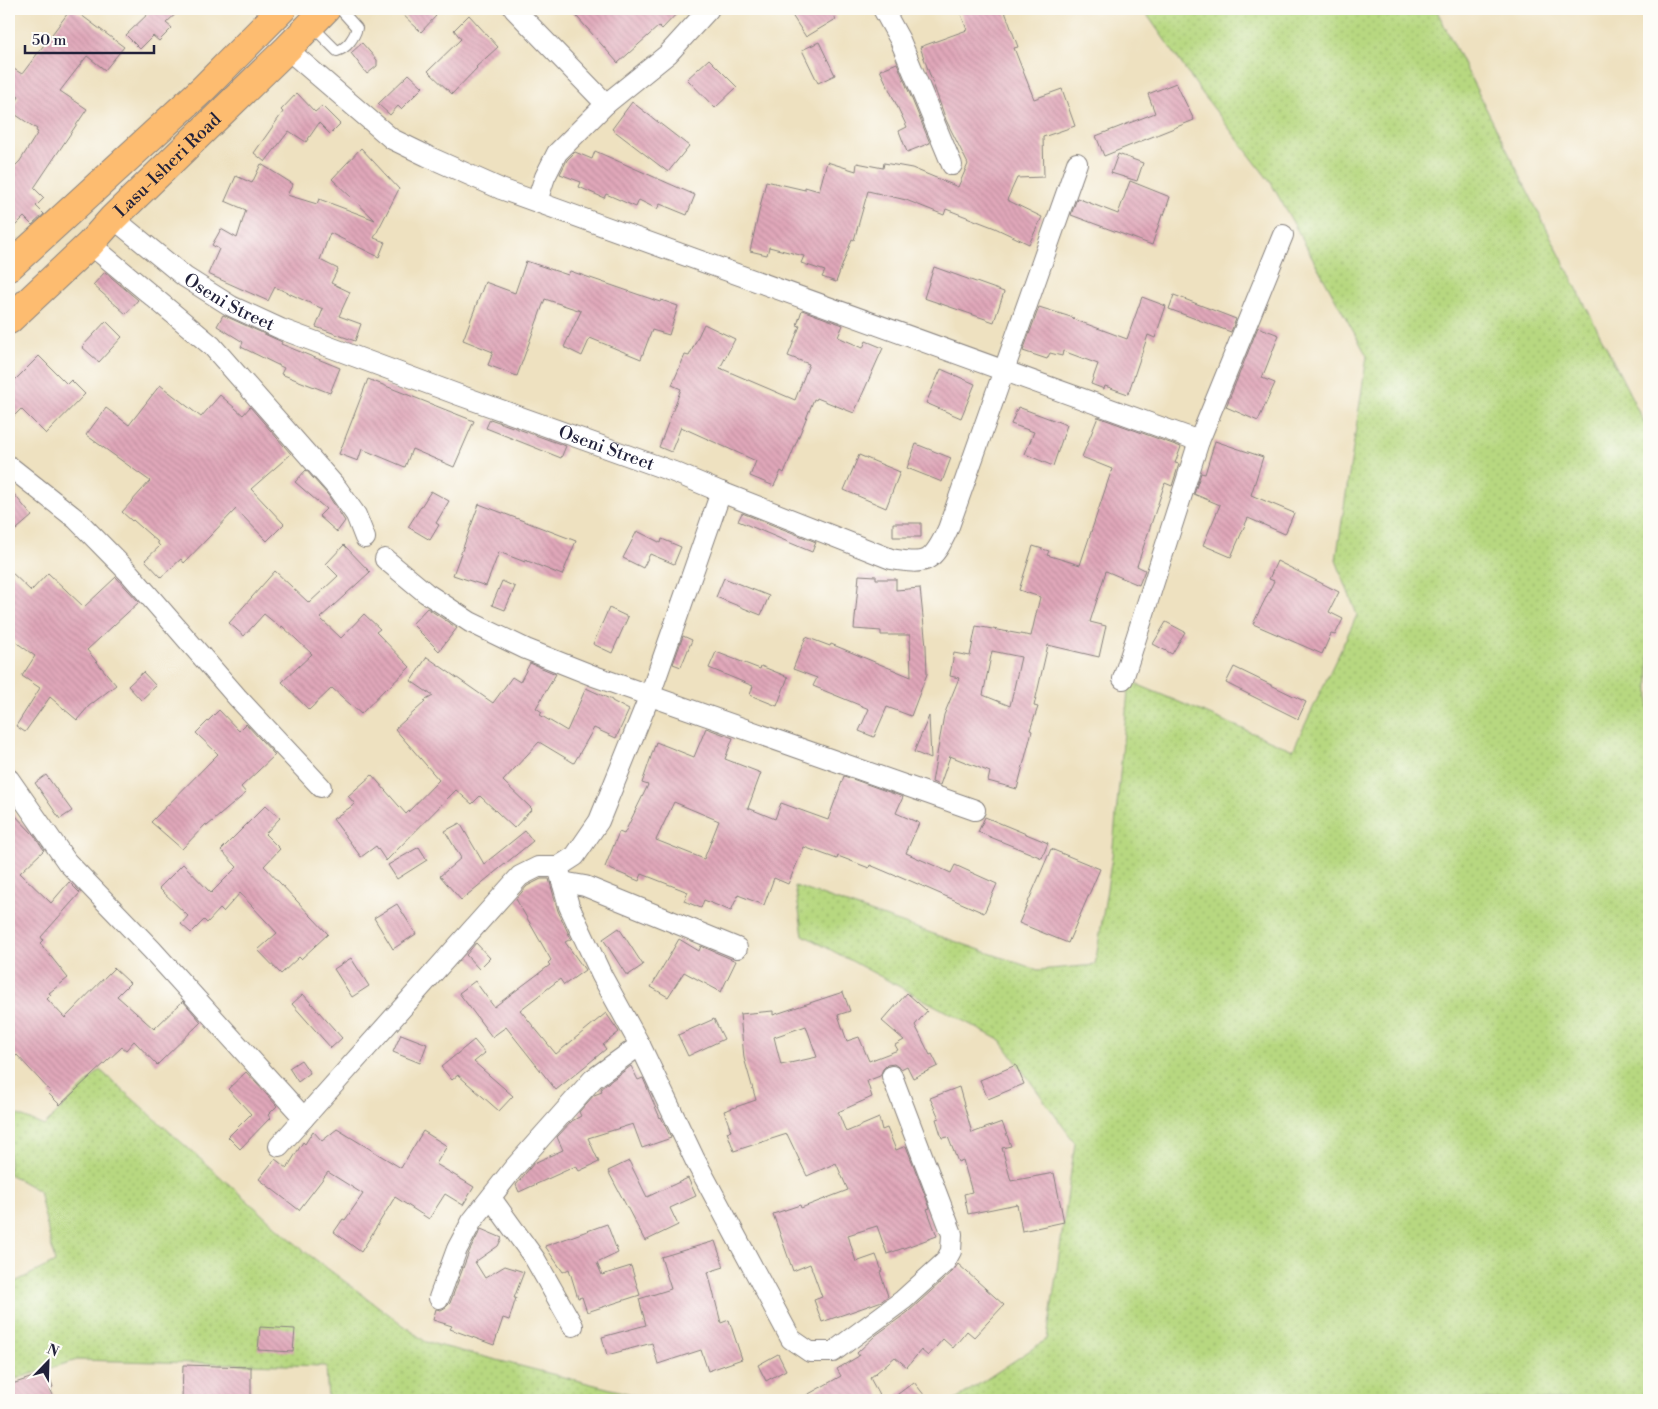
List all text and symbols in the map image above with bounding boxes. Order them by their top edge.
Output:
scale bar [25,22,154,54]
text: 50 m [32,31,66,50]
street label: Lasu-Isheri Road [110,108,227,222]
street label: Oseni Street [179,268,279,337]
street label: Oseni Street [555,421,658,476]
north arrow [22,1336,72,1386]
text: N [44,1341,61,1361]

